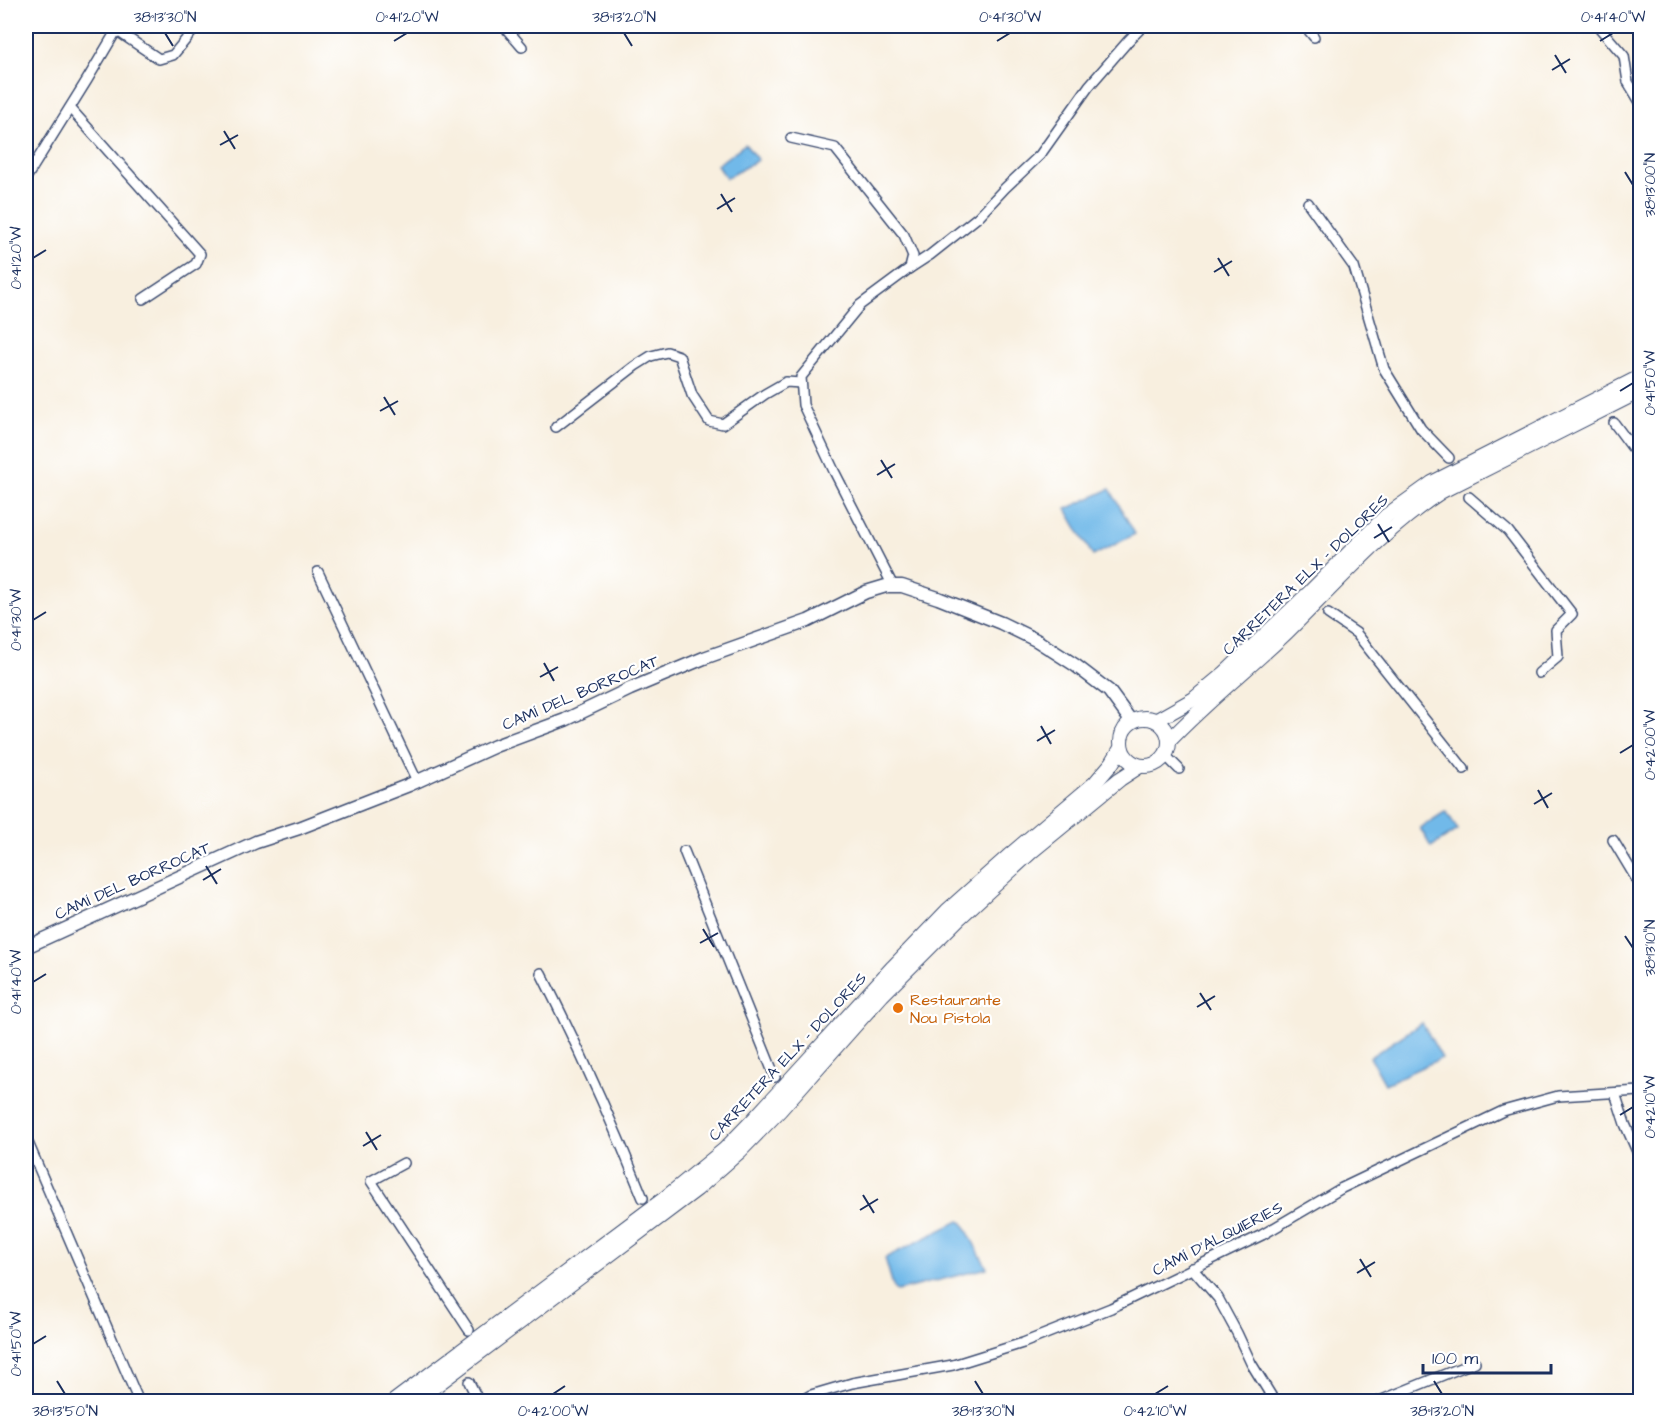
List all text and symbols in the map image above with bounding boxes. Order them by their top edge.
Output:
text: 38°13'30"N [134,7,196,28]
text: 0°41'20"W [375,7,439,28]
text: 38°13'20"N [592,7,656,28]
text: 0°41'30"W [979,7,1041,28]
text: 0°41'40"W [1581,7,1645,28]
text: 38°13'00"N [1640,153,1661,217]
text: 0°41'20"W [6,226,27,290]
text: 0°41'50"W [1640,350,1661,416]
street label: CARRETERA ELX - DOLORES [1218,489,1394,660]
text: 0°41'30"W [6,589,27,651]
street label: CAMÍ DEL BORROCAT [499,650,662,736]
text: 0°42'00"W [1640,710,1661,780]
street label: CAMÍ DEL BORROCAT [51,837,214,925]
text: 38°13'10"N [1640,920,1661,976]
text: 0°41'40"W [6,950,27,1014]
street label: CARRETERA ELX - DOLORES [704,968,872,1146]
place label: Restaurante Nou Pistola [910,989,1001,1029]
marker: Restaurante Nou Pistola [891,1001,905,1015]
text: 0°42'10"W [1640,1075,1661,1139]
street label: CAMÍ D'ALQUIERIES [1148,1196,1287,1281]
text: 0°41'50"W [6,1311,27,1377]
scale bar [1423,1337,1550,1375]
text: 100 m [1432,1346,1478,1371]
text: 38°13'50"N [32,1401,98,1422]
text: 0°42'00"W [518,1401,588,1422]
text: 38°13'30"N [952,1401,1014,1422]
text: 0°42'10"W [1123,1401,1187,1422]
text: 38°13'20"N [1410,1401,1474,1422]

